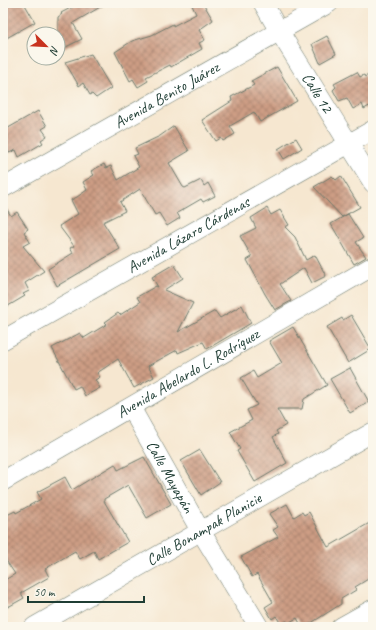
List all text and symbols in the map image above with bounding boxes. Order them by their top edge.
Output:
north arrow [26,26,66,66]
text: N [46,44,63,58]
street label: Avenida Benito Juárez [110,57,224,133]
street label: Calle 12 [297,69,338,118]
street label: Avenida Lázaro Cárdenas [124,191,254,277]
street label: Avenida Abelardo L. Rodríguez [113,323,264,423]
street label: Calle Mayapán [142,437,199,517]
street label: Calle Bonampak Planicie [143,487,267,570]
scale bar [28,578,144,604]
text: 50 m [34,584,56,600]

